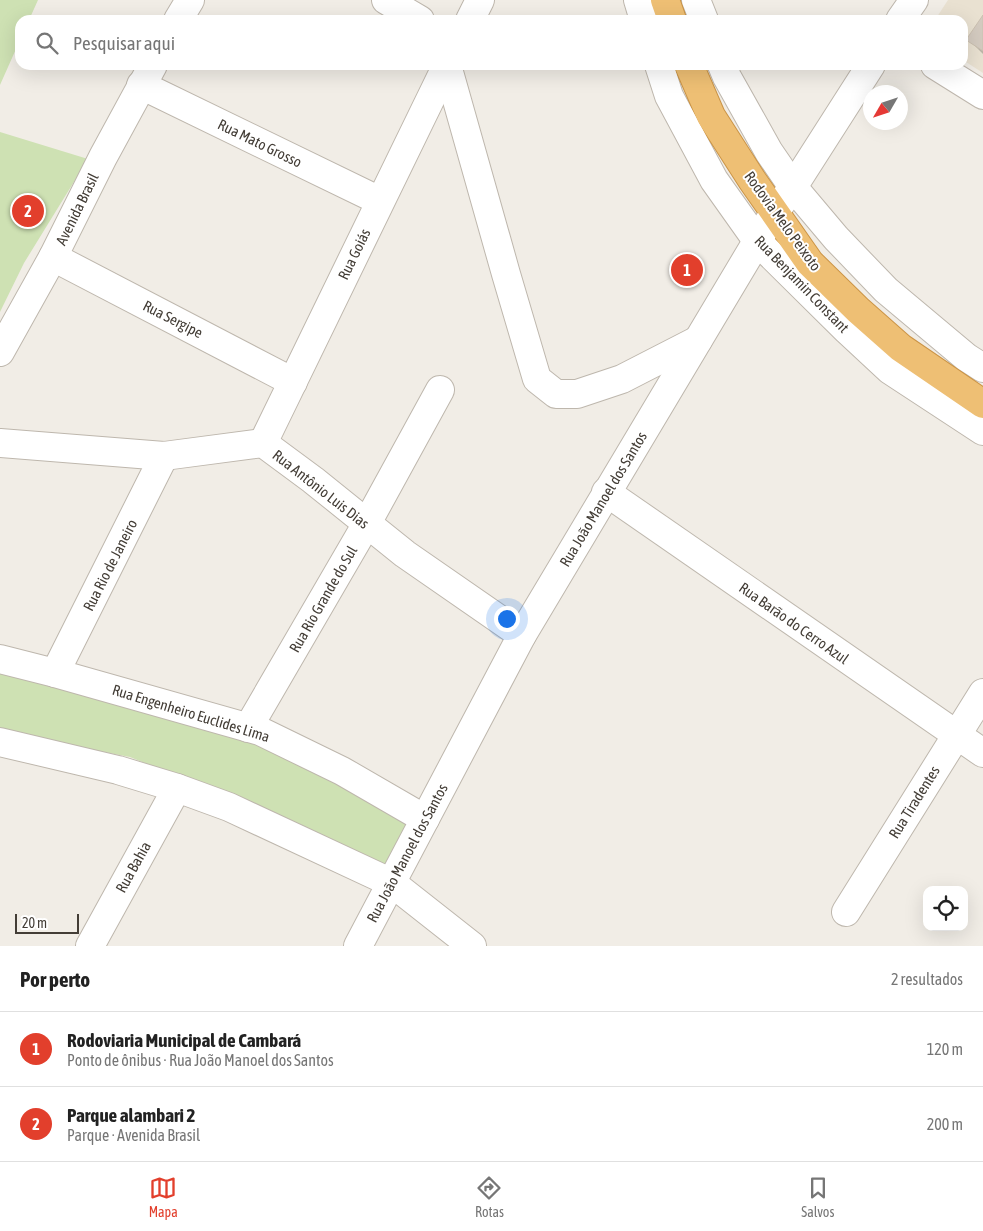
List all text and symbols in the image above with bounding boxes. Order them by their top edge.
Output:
search box [15,15,968,70]
icon: search [33,29,61,57]
text: Pesquisar aqui [73,32,175,54]
north arrow [863,85,908,130]
street label: Rua Mato Grosso [215,115,305,171]
street label: Rodovia Melo Peixoto [741,168,825,274]
street label: Avenida Brasil [52,170,102,248]
pin: 2 [12,192,44,230]
street label: Rua Goiás [334,226,374,282]
street label: Rua Benjamin Constant [751,232,853,336]
pin: 1 [671,251,703,289]
street label: Rua Sergipe [140,297,206,341]
street label: Rua João Manoel dos Santos [556,428,650,570]
street label: Rua Antônio Luis Dias [270,446,372,532]
street label: Rua Rio de Janeiro [80,516,140,614]
street label: Rua Rio Grande do Sul [286,543,360,655]
street label: Rua Barão do Cerro Azul [736,579,852,667]
your location [494,606,520,632]
street label: Rua Engenheiro Euclides Lima [110,681,272,745]
street label: Rua Tiradentes [885,763,943,841]
street label: Rua João Manoel dos Santos [363,781,451,925]
street label: Rua Bahia [112,839,154,895]
map controls [923,886,968,931]
button: locate [923,886,968,931]
scale bar [15,911,79,934]
text: 20 m [22,915,47,931]
text: Por perto [20,967,90,991]
text: 2 resultados [891,970,963,988]
text: Rodoviaria Municipal de Cambará [67,1029,301,1051]
text: 1 [32,1040,40,1058]
text: 120 m [927,1040,963,1058]
text: Ponto de ônibus · Rua João Manoel dos Santos [67,1051,334,1069]
text: Parque alambari 2 [67,1104,196,1126]
text: 2 [32,1115,40,1133]
text: 200 m [927,1115,963,1133]
text: Parque · Avenida Brasil [67,1126,200,1144]
tab: Mapa [149,1174,178,1220]
tab: Rotas [475,1174,504,1220]
tab: Salvos [801,1174,834,1220]

